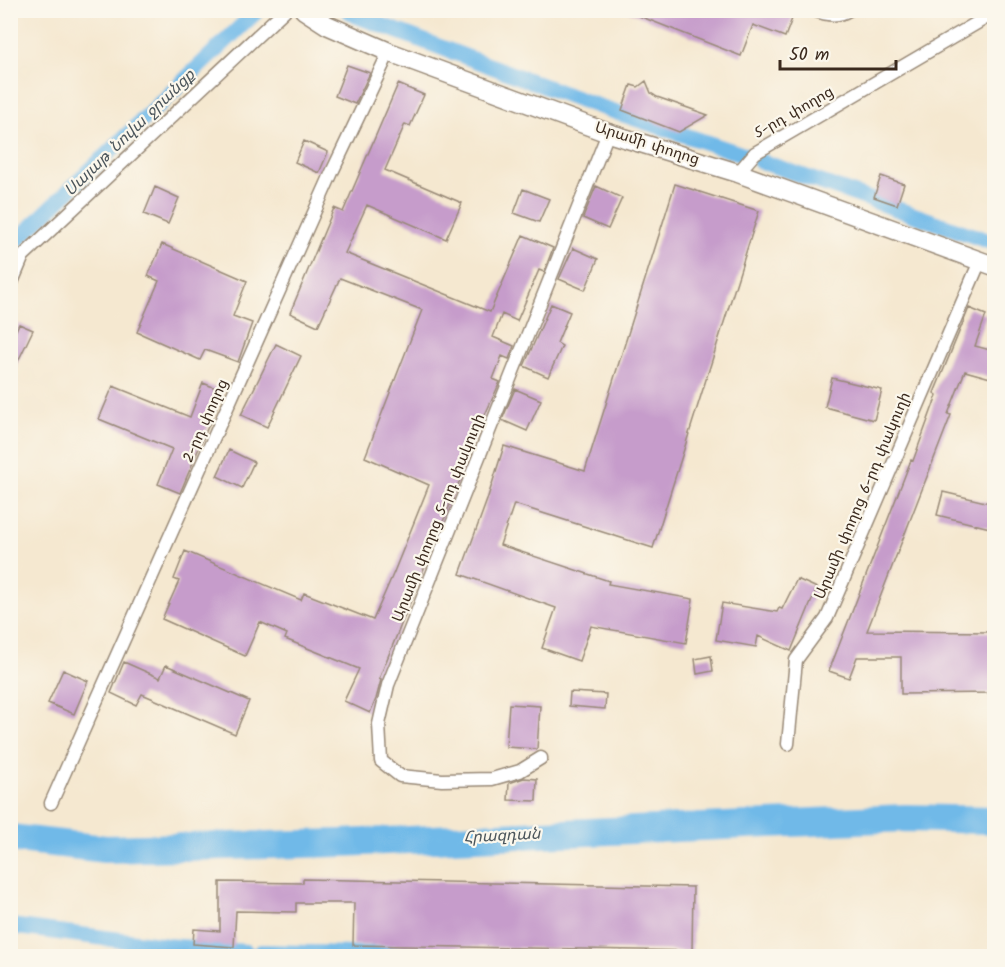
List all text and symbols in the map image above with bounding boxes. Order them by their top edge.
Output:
scale bar [780,33,896,71]
text: 50 m [789,41,829,70]
water label: Սայաթ Նովա ջրանցք [59,63,202,202]
street label: 5-րդ փողոց [749,80,839,146]
street label: Արամի փողոց [591,116,703,172]
street label: 2-րդ փողոց [177,375,235,467]
street label: Արամի փողոց 6-րդ փակուղի [808,389,918,603]
street label: Արամի փողոց 5-րդ փակուղի [386,410,492,626]
water label: Հրազդան [463,821,542,850]

